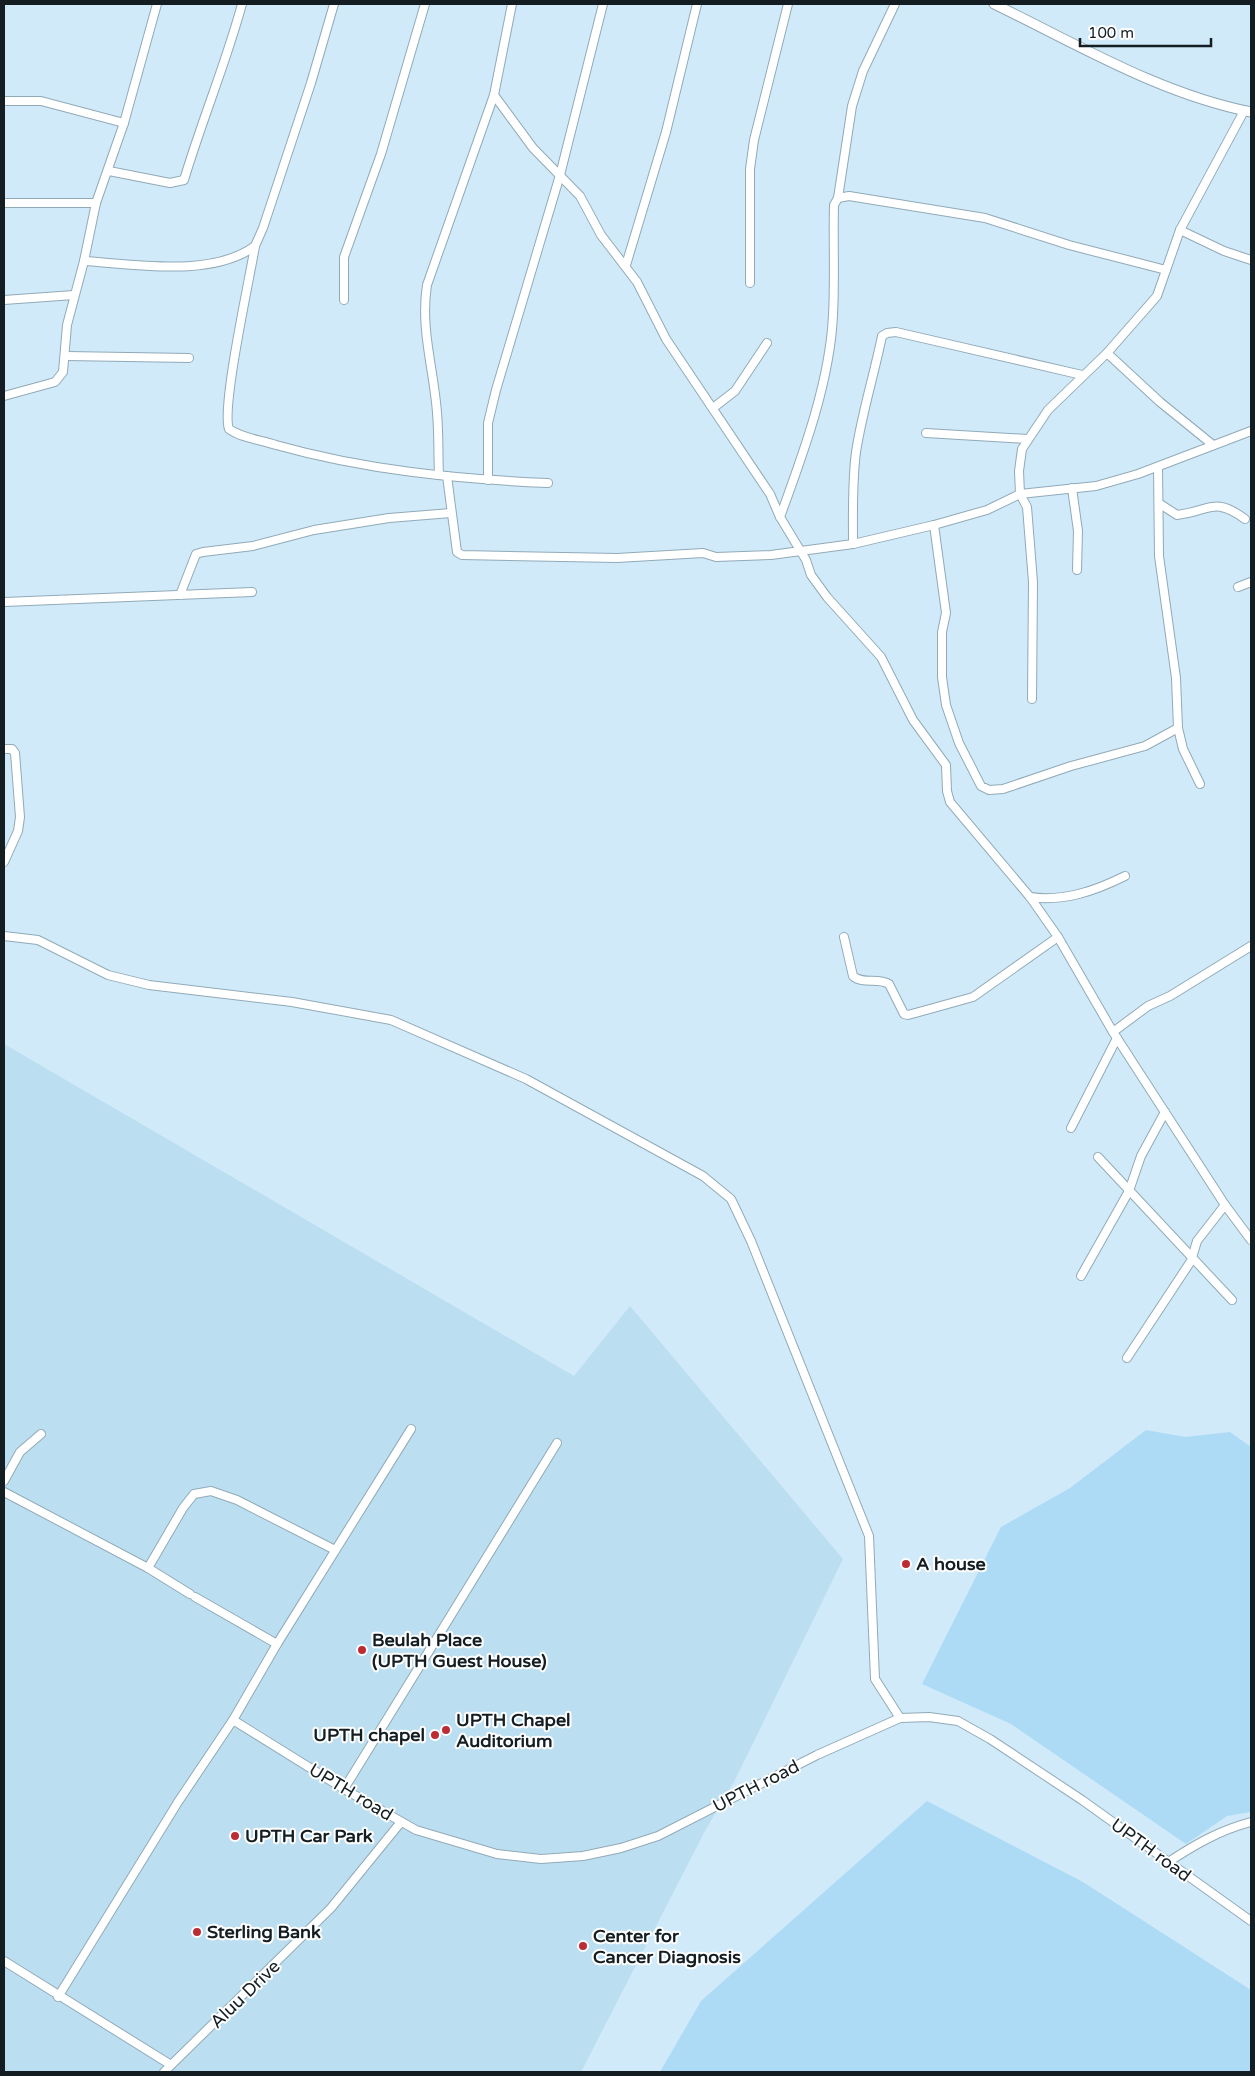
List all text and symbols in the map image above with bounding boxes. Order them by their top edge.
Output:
scale bar [1080,15,1211,47]
text: 100 m [1088,24,1134,42]
place label: A house [916,1553,986,1575]
marker: A house [900,1558,912,1570]
place label: Beulah Place (UPTH Guest House) [372,1629,547,1672]
marker: Beulah Place (UPTH Guest House) [356,1644,368,1656]
place label: UPTH Chapel Auditorium [456,1709,571,1752]
place label: UPTH chapel [313,1724,425,1746]
marker: UPTH Chapel Auditorium [440,1724,452,1736]
marker: UPTH chapel [429,1729,441,1741]
street label: UPTH road [709,1755,803,1817]
street label: UPTH road [305,1758,397,1826]
street label: UPTH road [1107,1813,1195,1887]
place label: UPTH Car Park [245,1825,373,1847]
marker: UPTH Car Park [229,1830,241,1842]
place label: Sterling Bank [207,1921,321,1943]
place label: Center for Cancer Diagnosis [593,1925,741,1968]
marker: Sterling Bank [191,1926,203,1938]
marker: Center for Cancer Diagnosis [577,1940,589,1952]
street label: Aluu Drive [205,1955,285,2033]

